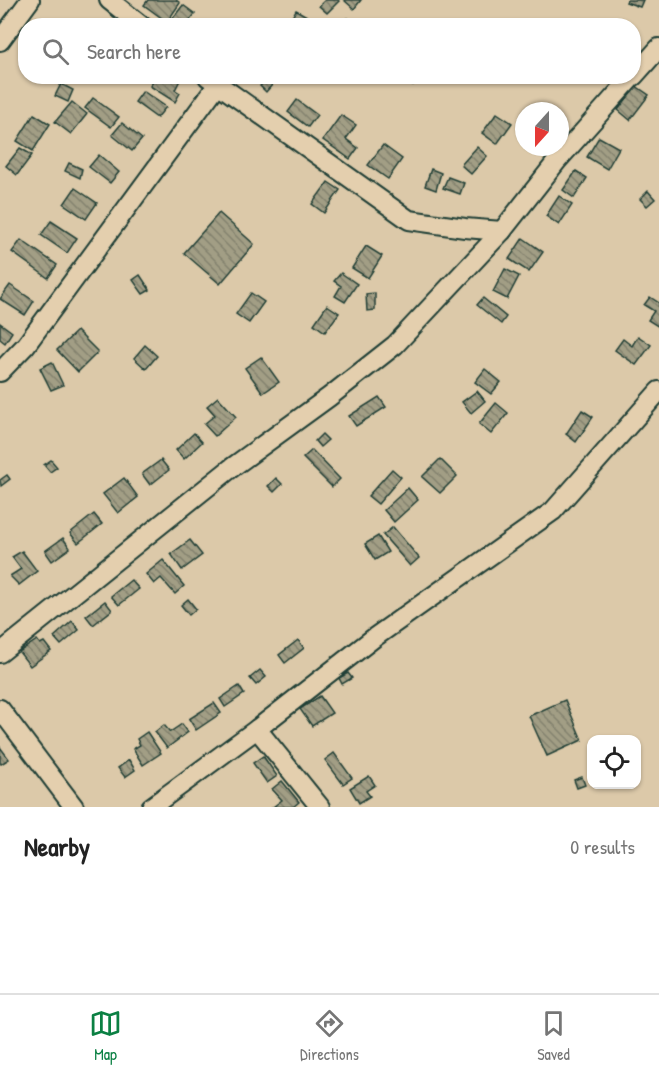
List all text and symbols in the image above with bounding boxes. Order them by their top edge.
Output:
search box [18,18,641,84]
icon: search [39,35,72,68]
text: Search here [87,36,181,66]
north arrow [515,102,569,156]
map controls [587,735,641,789]
button: locate [587,735,641,789]
text: Nearby [24,829,90,864]
text: 0 results [570,833,635,860]
tab: Map [89,1007,122,1065]
tab: Directions [300,1007,359,1065]
tab: Saved [537,1007,570,1065]

